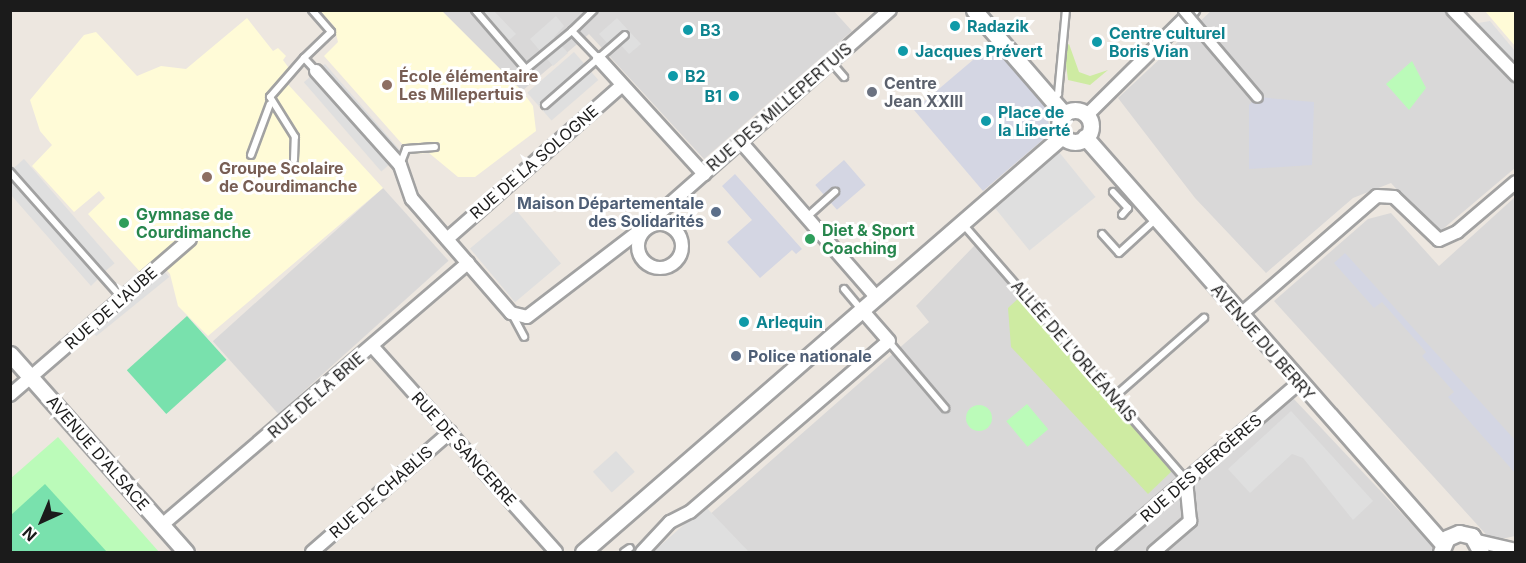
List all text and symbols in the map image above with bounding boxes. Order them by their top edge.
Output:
place label: Radazik [967,16,1029,36]
marker: Radazik [948,19,962,33]
place label: B3 [700,20,721,40]
marker: B3 [681,23,695,37]
place label: Centre culturel Boris Vian [1109,23,1225,61]
marker: Centre culturel Boris Vian [1090,35,1104,49]
street label: RUE DES MILLEPERTUIS [703,39,855,175]
place label: Jacques Prévert [915,41,1043,61]
marker: Jacques Prévert [896,44,910,58]
place label: École élémentaire Les Millepertuis [399,66,538,104]
place label: B2 [685,66,706,86]
marker: B2 [666,69,680,83]
place label: Centre Jean XXIII [884,73,963,111]
marker: École élémentaire Les Millepertuis [380,78,394,92]
marker: Centre Jean XXIII [865,85,879,99]
place label: B1 [705,86,722,106]
marker: B1 [727,89,741,103]
street label: RUE DE LA SOLOGNE [466,101,602,223]
place label: Place de la Liberté [998,102,1070,140]
marker: Place de la Liberté [979,114,993,128]
place label: Groupe Scolaire de Courdimanche [219,158,357,196]
marker: Groupe Scolaire de Courdimanche [200,170,214,184]
place label: Maison Départementale des Solidarités [517,193,704,231]
place label: Gymnase de Courdimanche [136,204,251,242]
marker: Maison Départementale des Solidarités [709,205,723,219]
marker: Gymnase de Courdimanche [117,216,131,230]
place label: Diet & Sport Coaching [822,220,915,258]
marker: Diet & Sport Coaching [803,232,817,246]
street label: RUE DE L'AUBE [61,263,161,353]
street label: ALLÉE DE L'ORLÉANAIS [1007,276,1141,426]
street label: AVENUE DU BERRY [1207,280,1319,404]
place label: Arlequin [756,312,823,332]
marker: Arlequin [737,315,751,329]
place label: Police nationale [748,346,872,366]
street label: RUE DE LA BRIE [264,348,368,442]
marker: Police nationale [729,349,743,363]
street label: RUE DE SANCERRE [408,388,520,510]
street label: AVENUE D'ALSACE [43,392,153,514]
street label: RUE DES BERGÈRES [1136,410,1266,526]
street label: RUE DE CHABLIS [325,442,437,542]
north arrow [12,491,72,551]
text: N [18,523,41,545]

